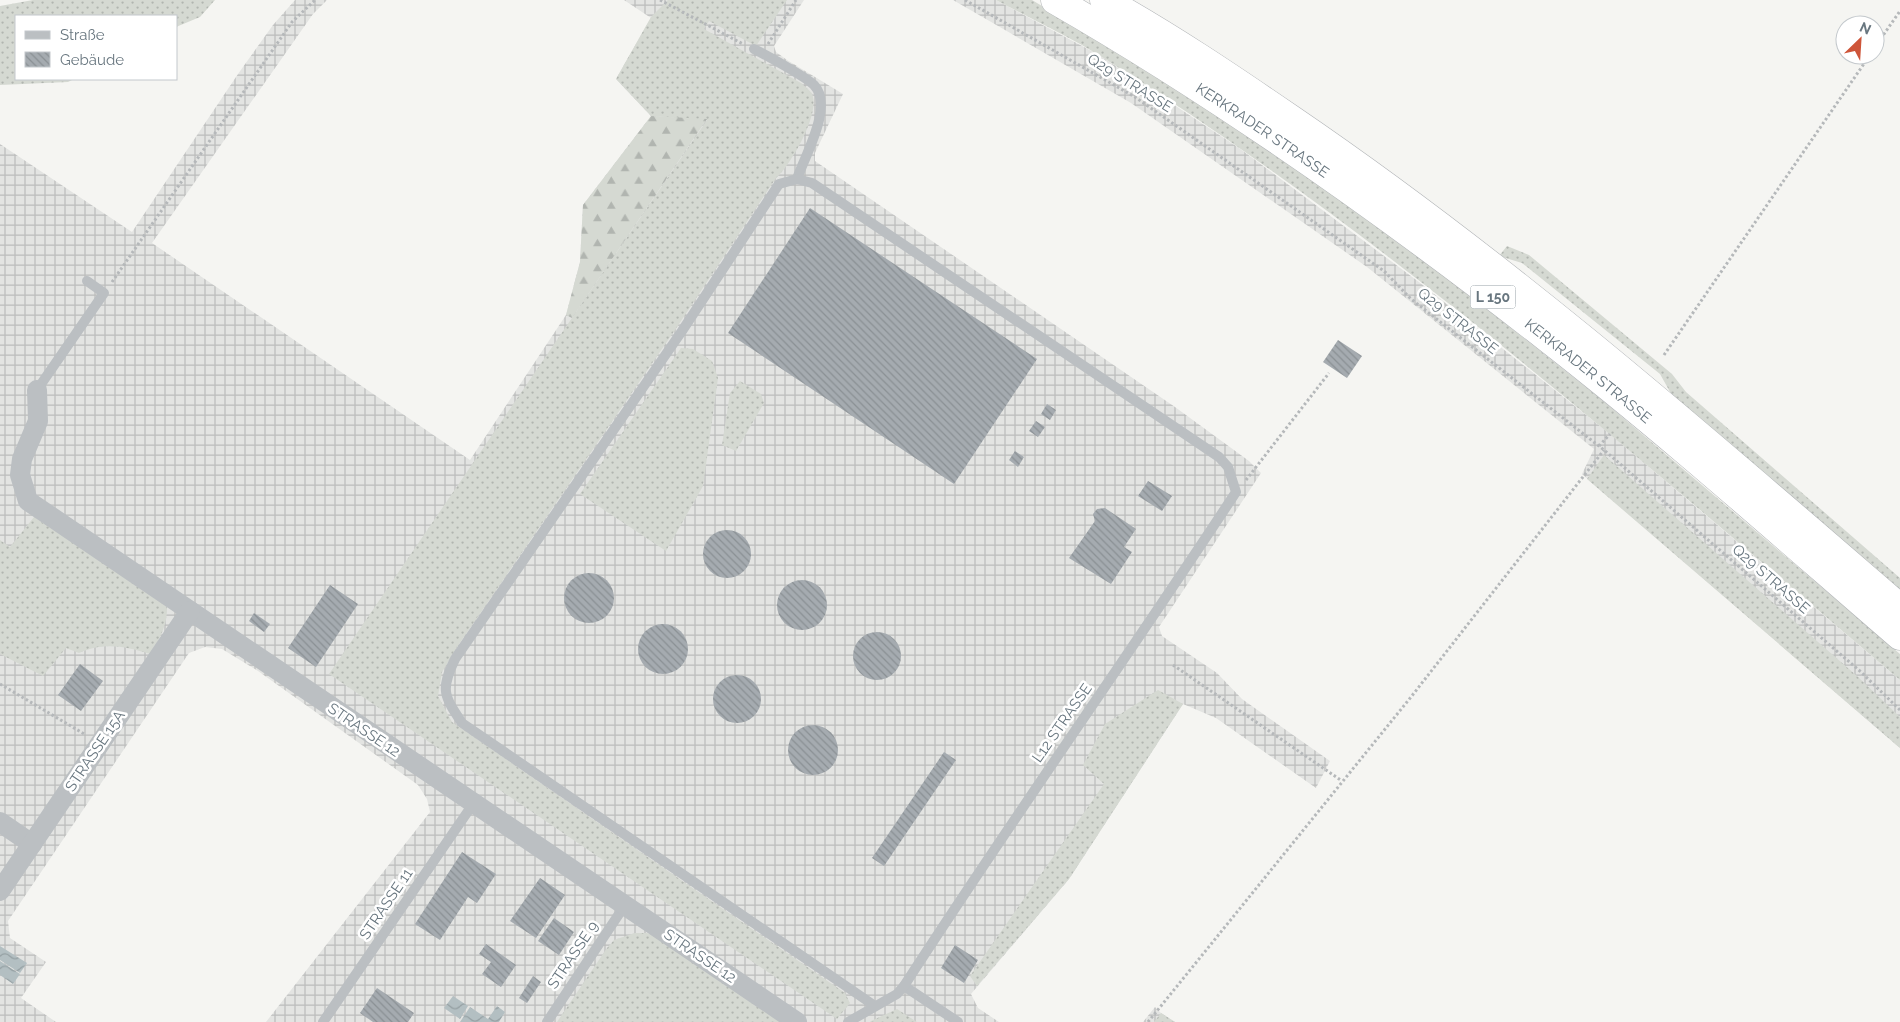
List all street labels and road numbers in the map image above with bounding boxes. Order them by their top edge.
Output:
street label: Q29 STRASSE [1084,50,1176,116]
street label: KERKRADER STRASSE [1192,79,1333,182]
street label: Q29 STRASSE [1414,284,1502,358]
road number: L 150 [1470,286,1516,308]
street label: KERKRADER STRASSE [1521,315,1655,427]
street label: Q29 STRASSE [1728,540,1814,618]
street label: L12 STRASSE [1028,680,1096,766]
street label: STRASSE 12 [324,699,404,761]
street label: STRASSE 15A [61,707,129,795]
street label: STRASSE 11 [356,865,417,943]
street label: STRASSE 9 [544,917,602,992]
street label: STRASSE 12 [660,925,740,987]

